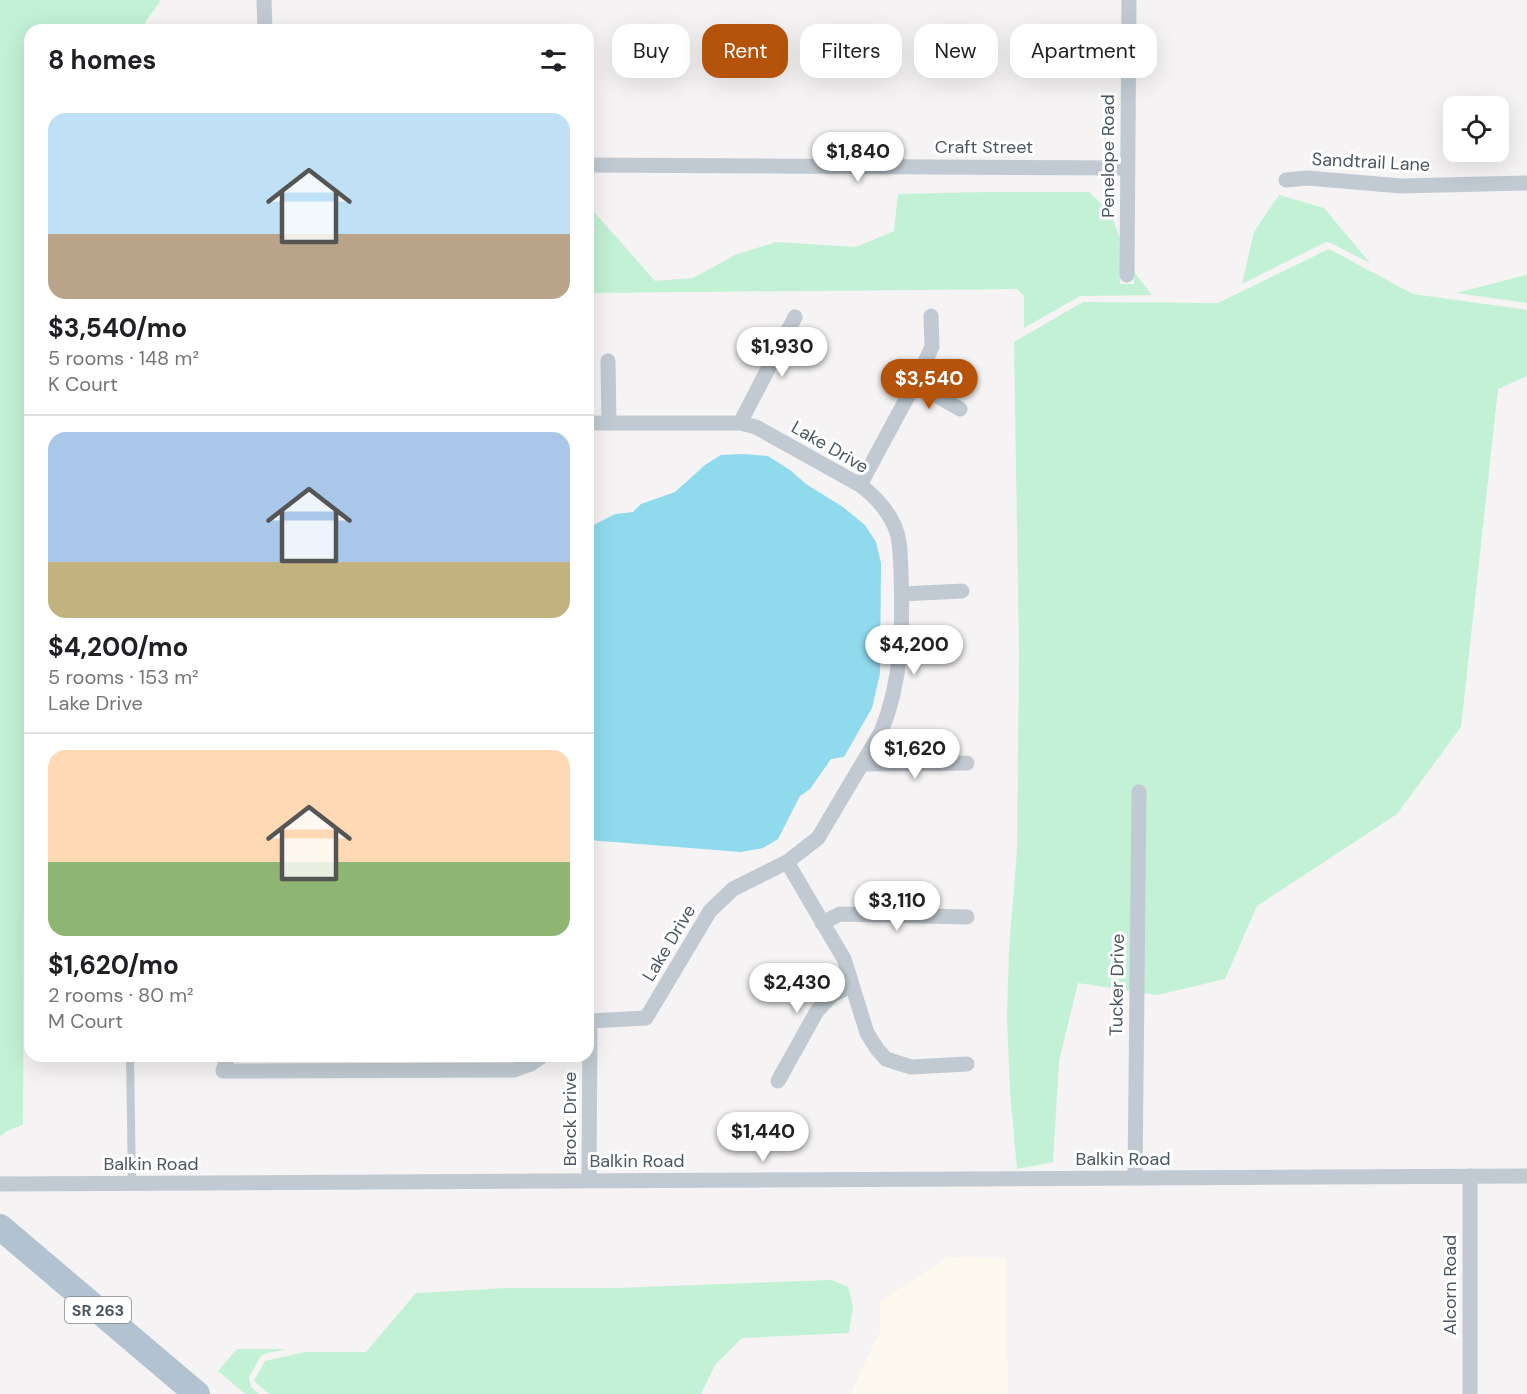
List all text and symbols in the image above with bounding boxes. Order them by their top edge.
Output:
chip: Buy [612,24,690,78]
chip: Rent [702,24,788,78]
chip: Filters [800,24,902,78]
chip: New [914,24,998,78]
chip: Apartment [1010,24,1157,78]
text: 8 homes [48,43,156,77]
icon: filters [537,44,570,77]
street label: Penelope Road [1096,94,1120,218]
map controls [1443,96,1509,162]
button: locate [1443,96,1509,162]
pin: $1,840 [809,132,907,183]
street label: Craft Street [935,135,1033,159]
text: $1,840 [826,138,890,164]
street label: Sandtrail Lane [1311,147,1431,177]
icon: home [255,152,363,260]
text: $3,540/mo [48,311,187,345]
pin: $1,930 [733,327,831,378]
text: $1,930 [751,333,813,359]
text: 5 rooms · 148 m² [48,345,199,371]
pin: $3,540 [880,359,978,410]
text: $3,540 [895,365,963,391]
text: K Court [48,371,118,397]
street label: Lake Drive [787,415,873,479]
icon: home [255,471,363,579]
pin: $4,200 [865,625,963,676]
text: $4,200/mo [48,630,188,664]
text: $4,200 [879,631,949,657]
text: 5 rooms · 153 m² [48,664,199,690]
text: Lake Drive [48,690,143,716]
pin: $1,620 [866,729,964,780]
text: $1,620 [884,735,946,761]
icon: home [255,789,363,897]
pin: $3,110 [848,881,946,932]
text: $3,110 [868,887,926,913]
street label: Lake Drive [637,900,701,986]
street label: Tucker Drive [1104,934,1130,1036]
text: $1,620/mo [48,948,179,982]
pin: $2,430 [748,963,846,1014]
text: $2,430 [763,969,831,995]
text: 2 rooms · 80 m² [48,982,194,1008]
text: M Court [48,1008,123,1034]
street label: Brock Drive [558,1072,582,1166]
pin: $1,440 [714,1112,812,1163]
text: $1,440 [731,1118,795,1144]
street label: Balkin Road [1075,1147,1171,1171]
street label: Balkin Road [589,1149,685,1173]
street label: Balkin Road [103,1152,199,1176]
street label: Alcorn Road [1438,1235,1462,1335]
road number: SR 263 [65,1297,131,1323]

